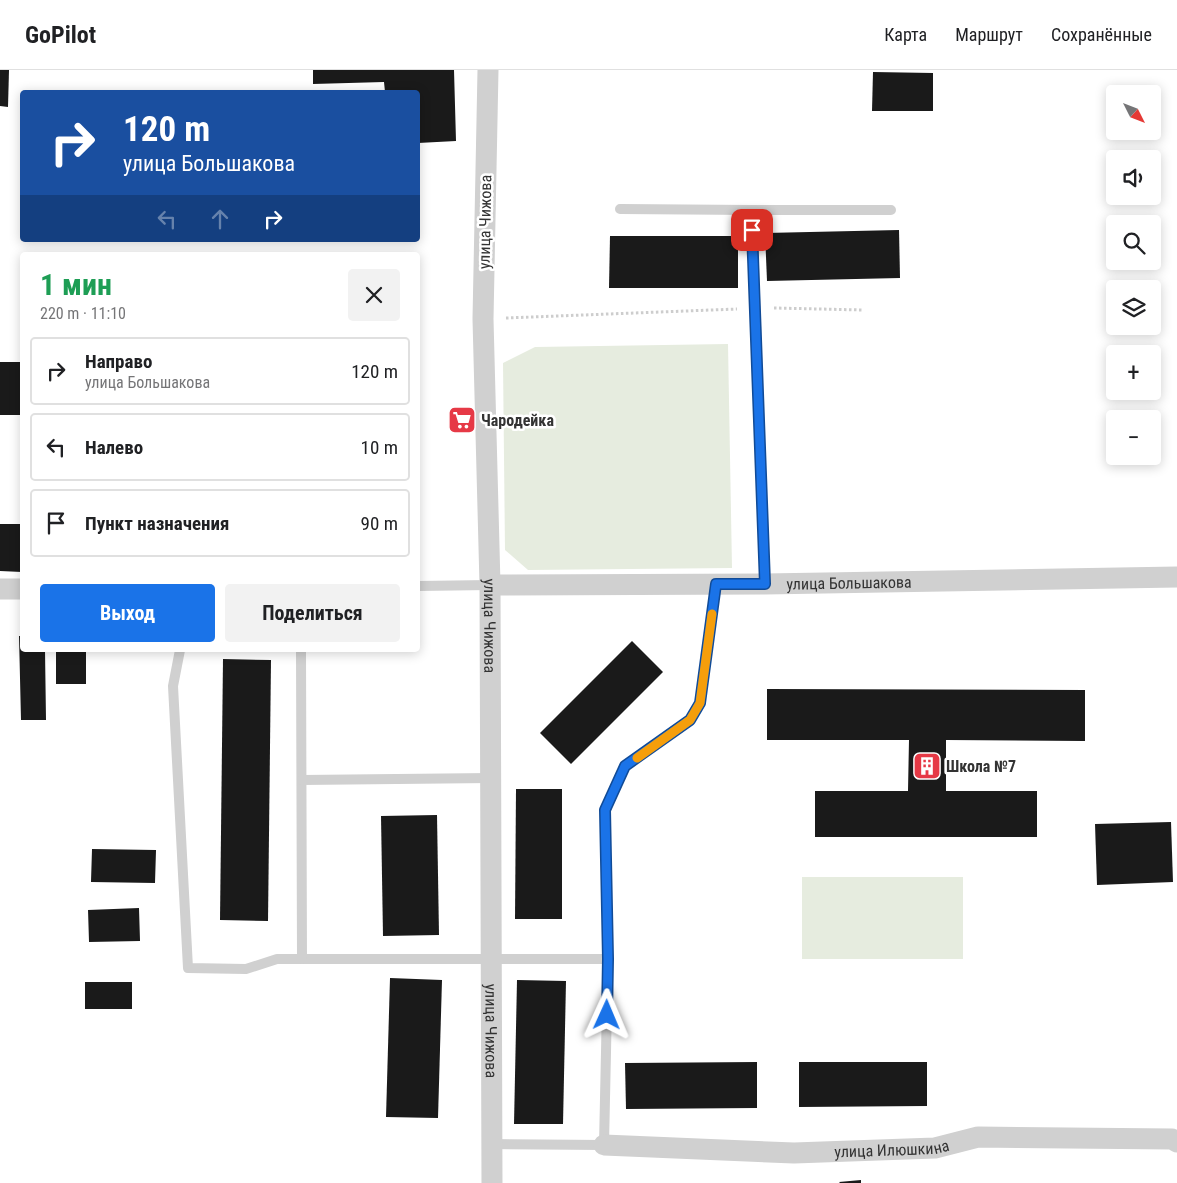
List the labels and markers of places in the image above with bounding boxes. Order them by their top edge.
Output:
pin [731,209,773,251]
supermarket icon: Чародейка [447,405,477,435]
place label: Чародейка [481,411,554,430]
building icon: Школа №7 [912,751,942,781]
place label: Школа №7 [946,757,1016,776]

